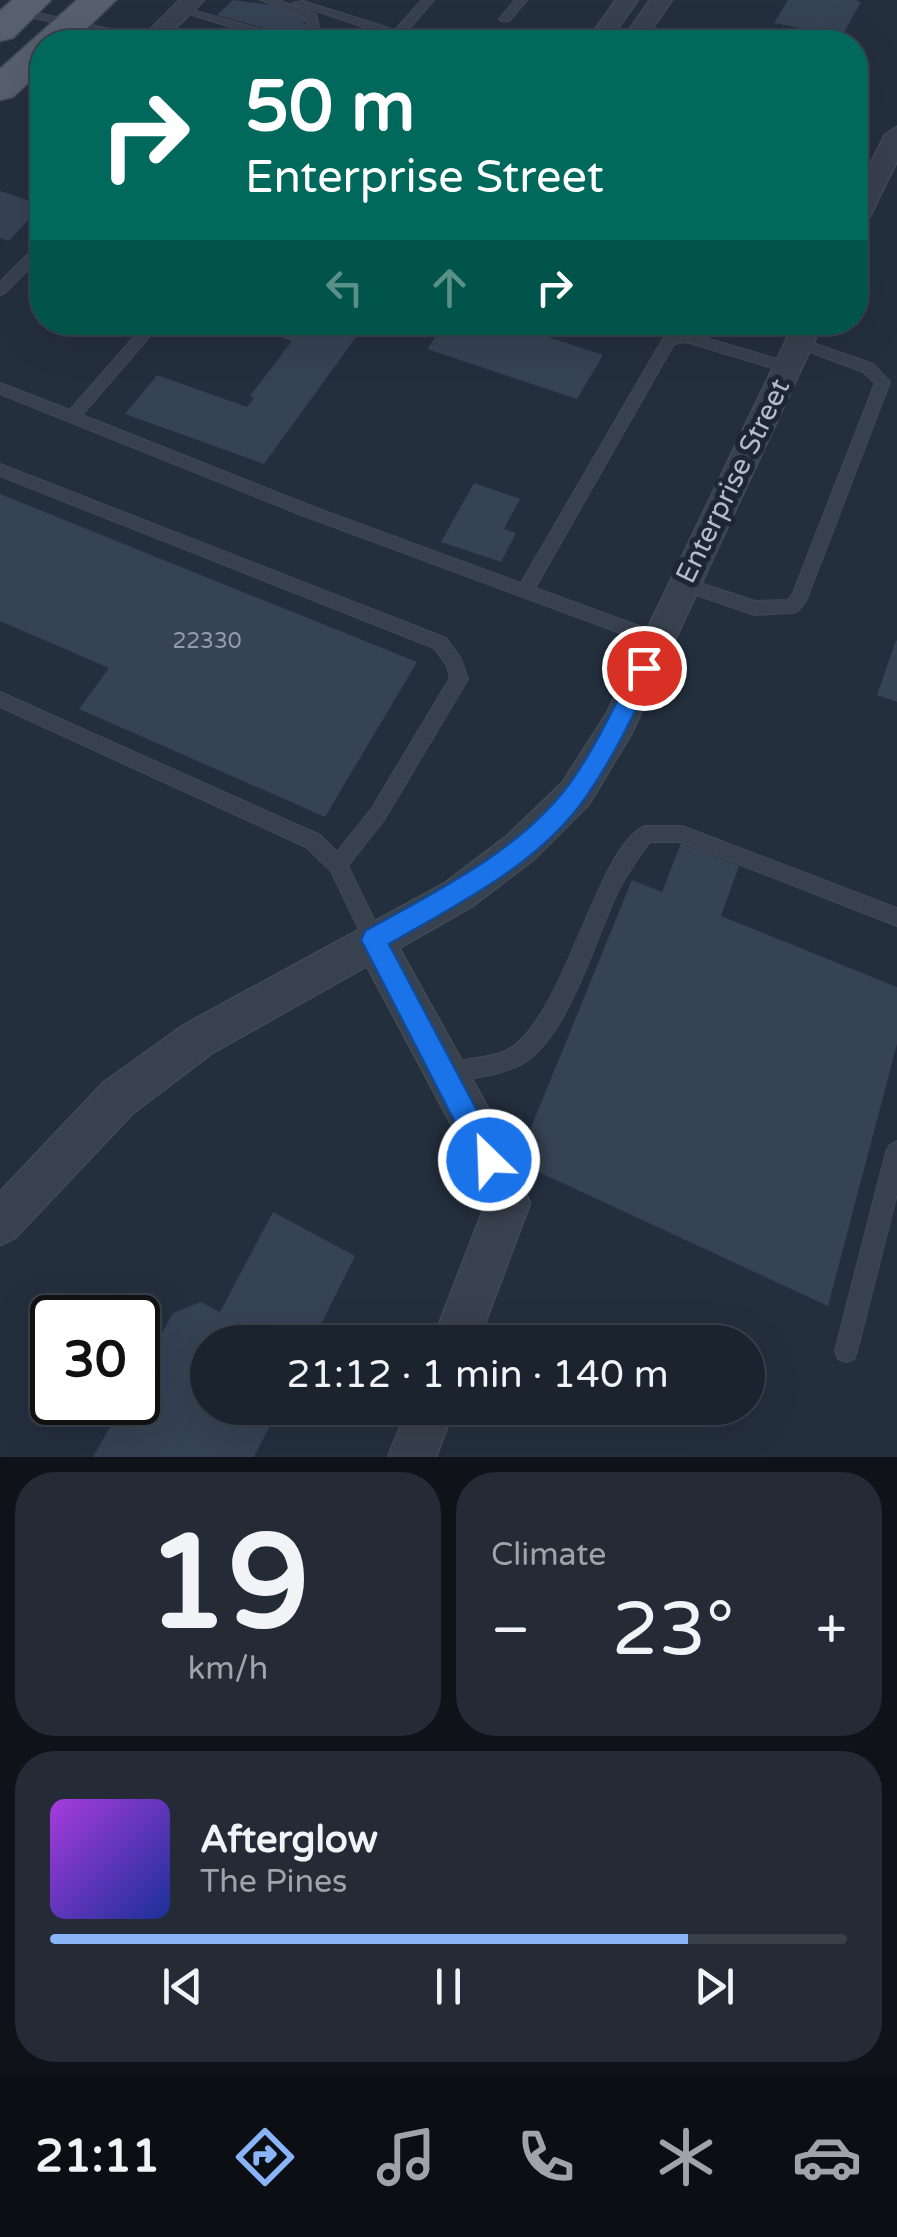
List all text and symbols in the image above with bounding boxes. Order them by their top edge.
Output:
text: 50 m [245,66,415,150]
icon: right [80,70,210,200]
text: Enterprise Street [245,151,604,205]
icon: left [317,260,372,315]
icon: ahead [422,260,477,315]
icon: right [527,260,582,315]
street label: Enterprise Street [669,373,797,589]
pin [602,626,687,711]
house number: 22330 [172,628,242,654]
icon: arrive [617,641,672,696]
position arrow [437,1108,541,1212]
speed limit sign: 30 [30,1295,160,1425]
text: 21:12 · 1 min · 140 m [286,1352,669,1398]
text: 19 [146,1507,310,1663]
text: Climate [491,1536,606,1574]
text: 23° [612,1585,734,1675]
text: − [491,1598,530,1664]
text: + [816,1598,847,1664]
text: km/h [188,1650,268,1688]
text: Afterglow [200,1817,378,1863]
text: The Pines [200,1863,347,1901]
icon: previous [155,1959,210,2014]
icon: pause [421,1959,476,2014]
icon: next [687,1959,742,2014]
icon: directions [230,2122,300,2192]
icon: music [371,2122,441,2192]
icon: phone [511,2122,581,2192]
icon: climate [651,2122,721,2192]
icon: car [792,2122,862,2192]
text: 21:11 [35,2130,160,2184]

